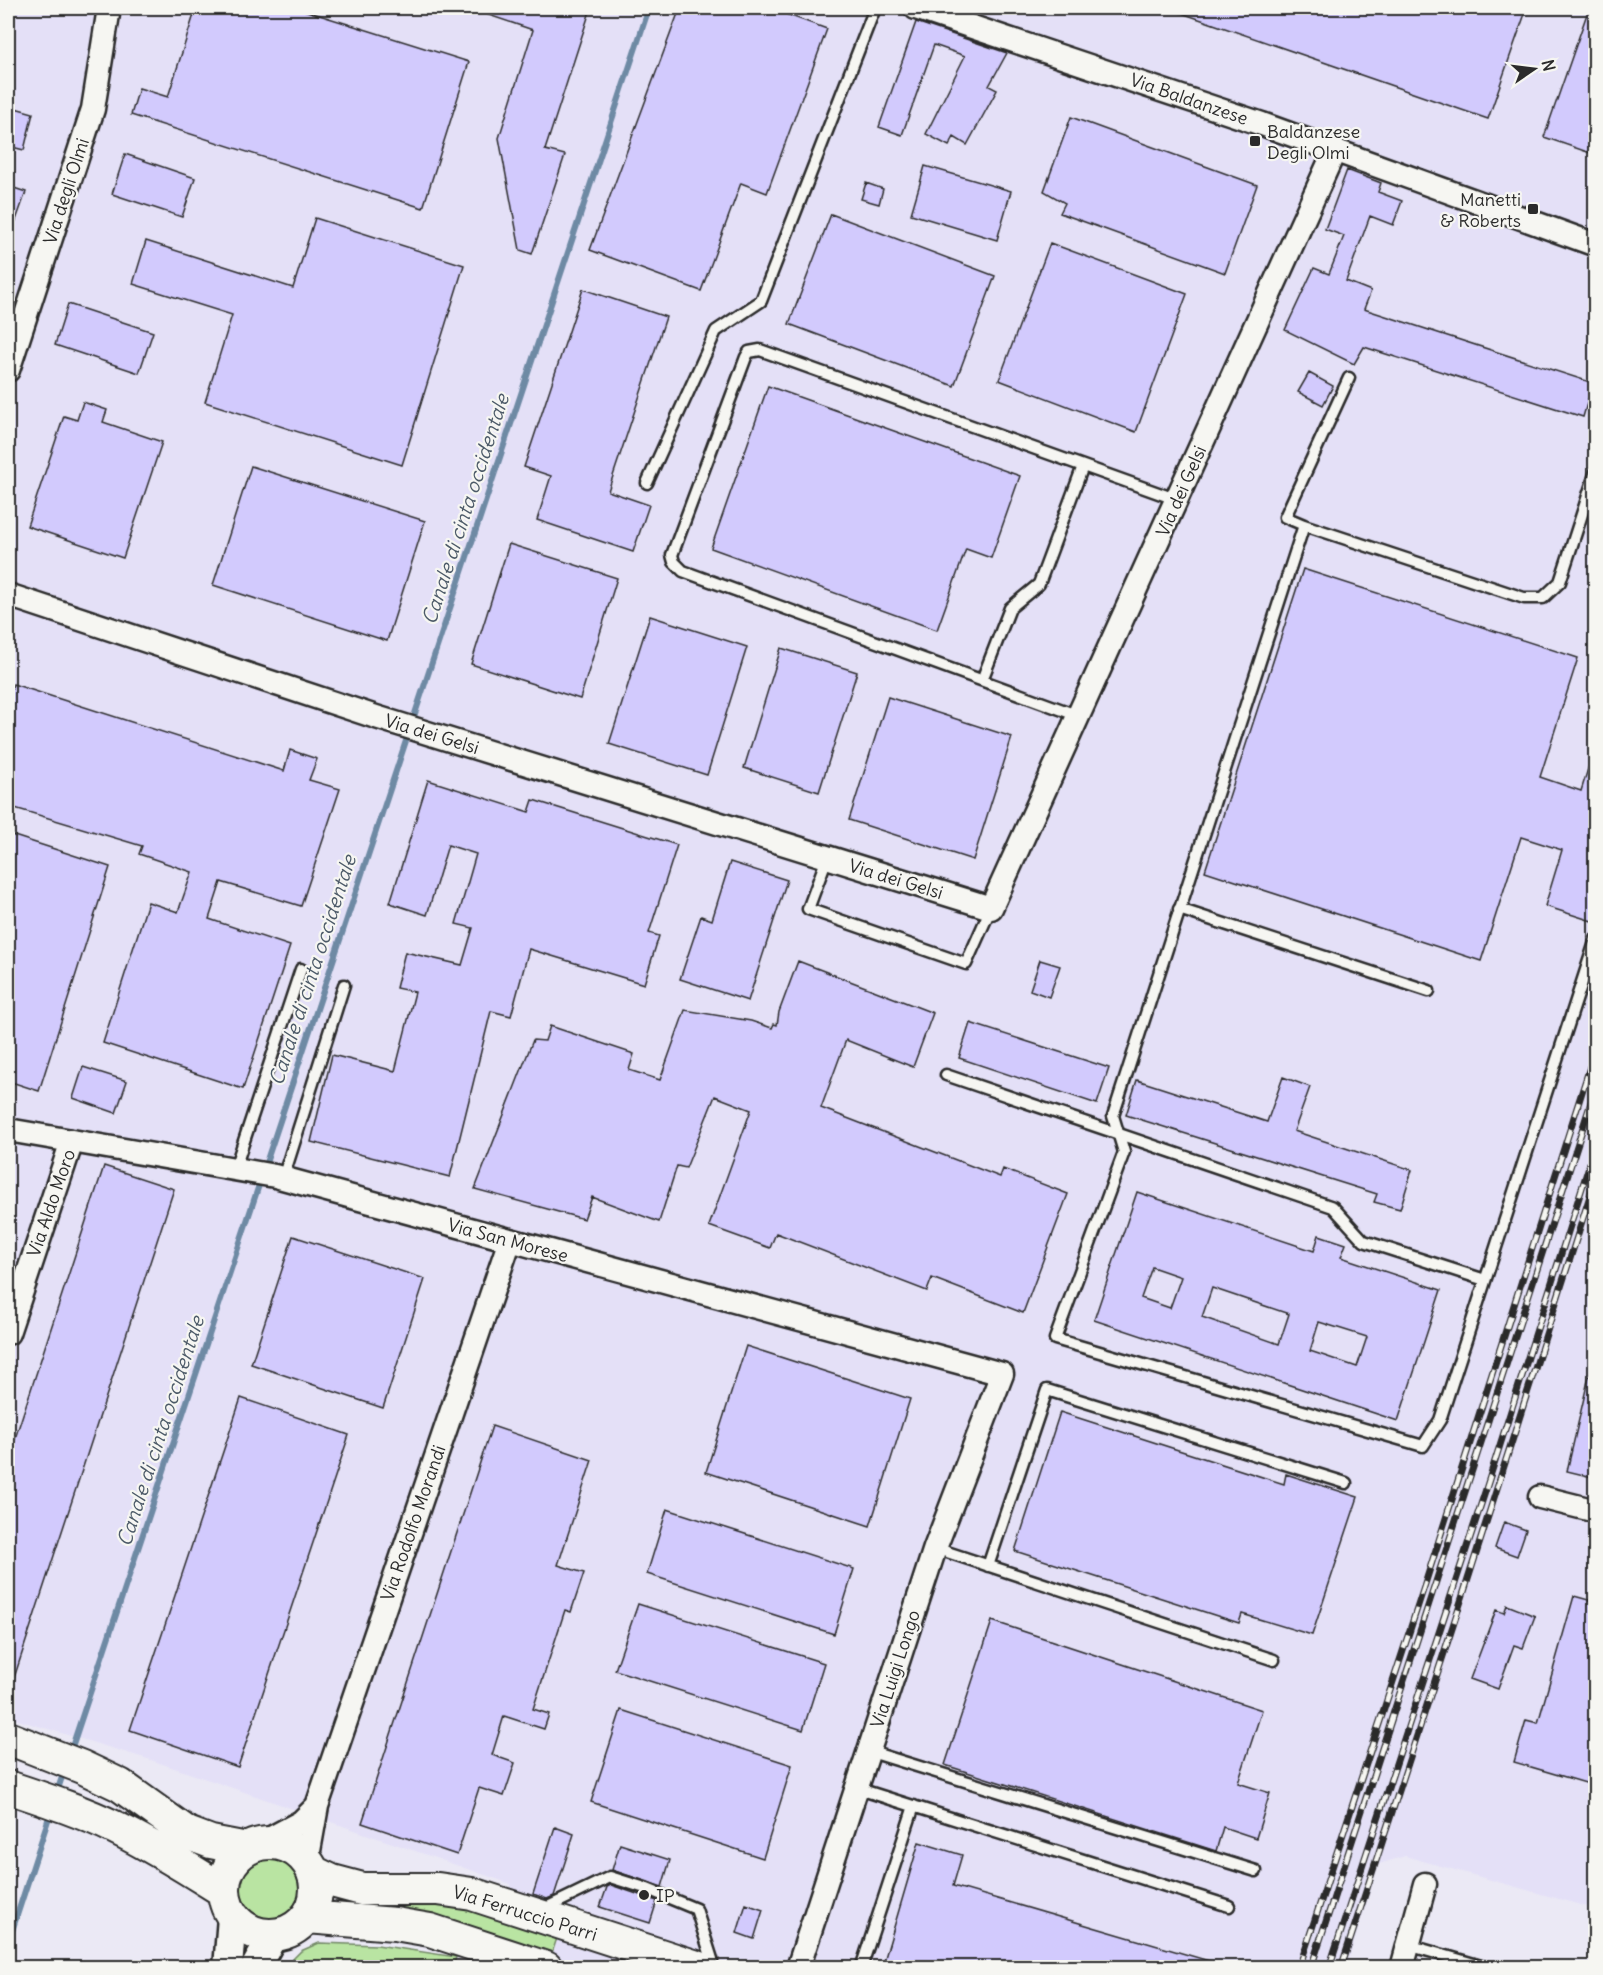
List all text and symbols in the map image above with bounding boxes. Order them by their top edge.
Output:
north arrow [1504,39,1564,99]
text: N [1538,58,1560,73]
street label: Via Baldanzese [1127,68,1251,130]
place label: Baldanzese Degli Olmi [1267,120,1360,164]
marker: Baldanzese Degli Olmi [1248,134,1262,148]
street label: Via degli Olmi [38,135,94,247]
place label: Manetti & Roberts [1440,188,1521,232]
marker: Manetti & Roberts [1526,202,1540,216]
water label: Canale di cinta occidentale [416,390,514,627]
street label: Via dei Gelsi [1151,442,1211,540]
street label: Via dei Gelsi [382,709,482,759]
water label: Canale di cinta occidentale [263,851,361,1088]
street label: Via dei Gelsi [846,854,946,904]
street label: Via Aldo Moro [22,1146,80,1260]
street label: Via San Morese [445,1213,571,1267]
water label: Canale di cinta occidentale [111,1312,209,1549]
street label: Via Rodolfo Morandi [376,1442,450,1604]
street label: Via Luigi Longo [865,1607,925,1731]
street label: Via Ferruccio Parri [450,1880,600,1946]
place label: IP [656,1884,675,1907]
marker: IP [637,1888,651,1902]

